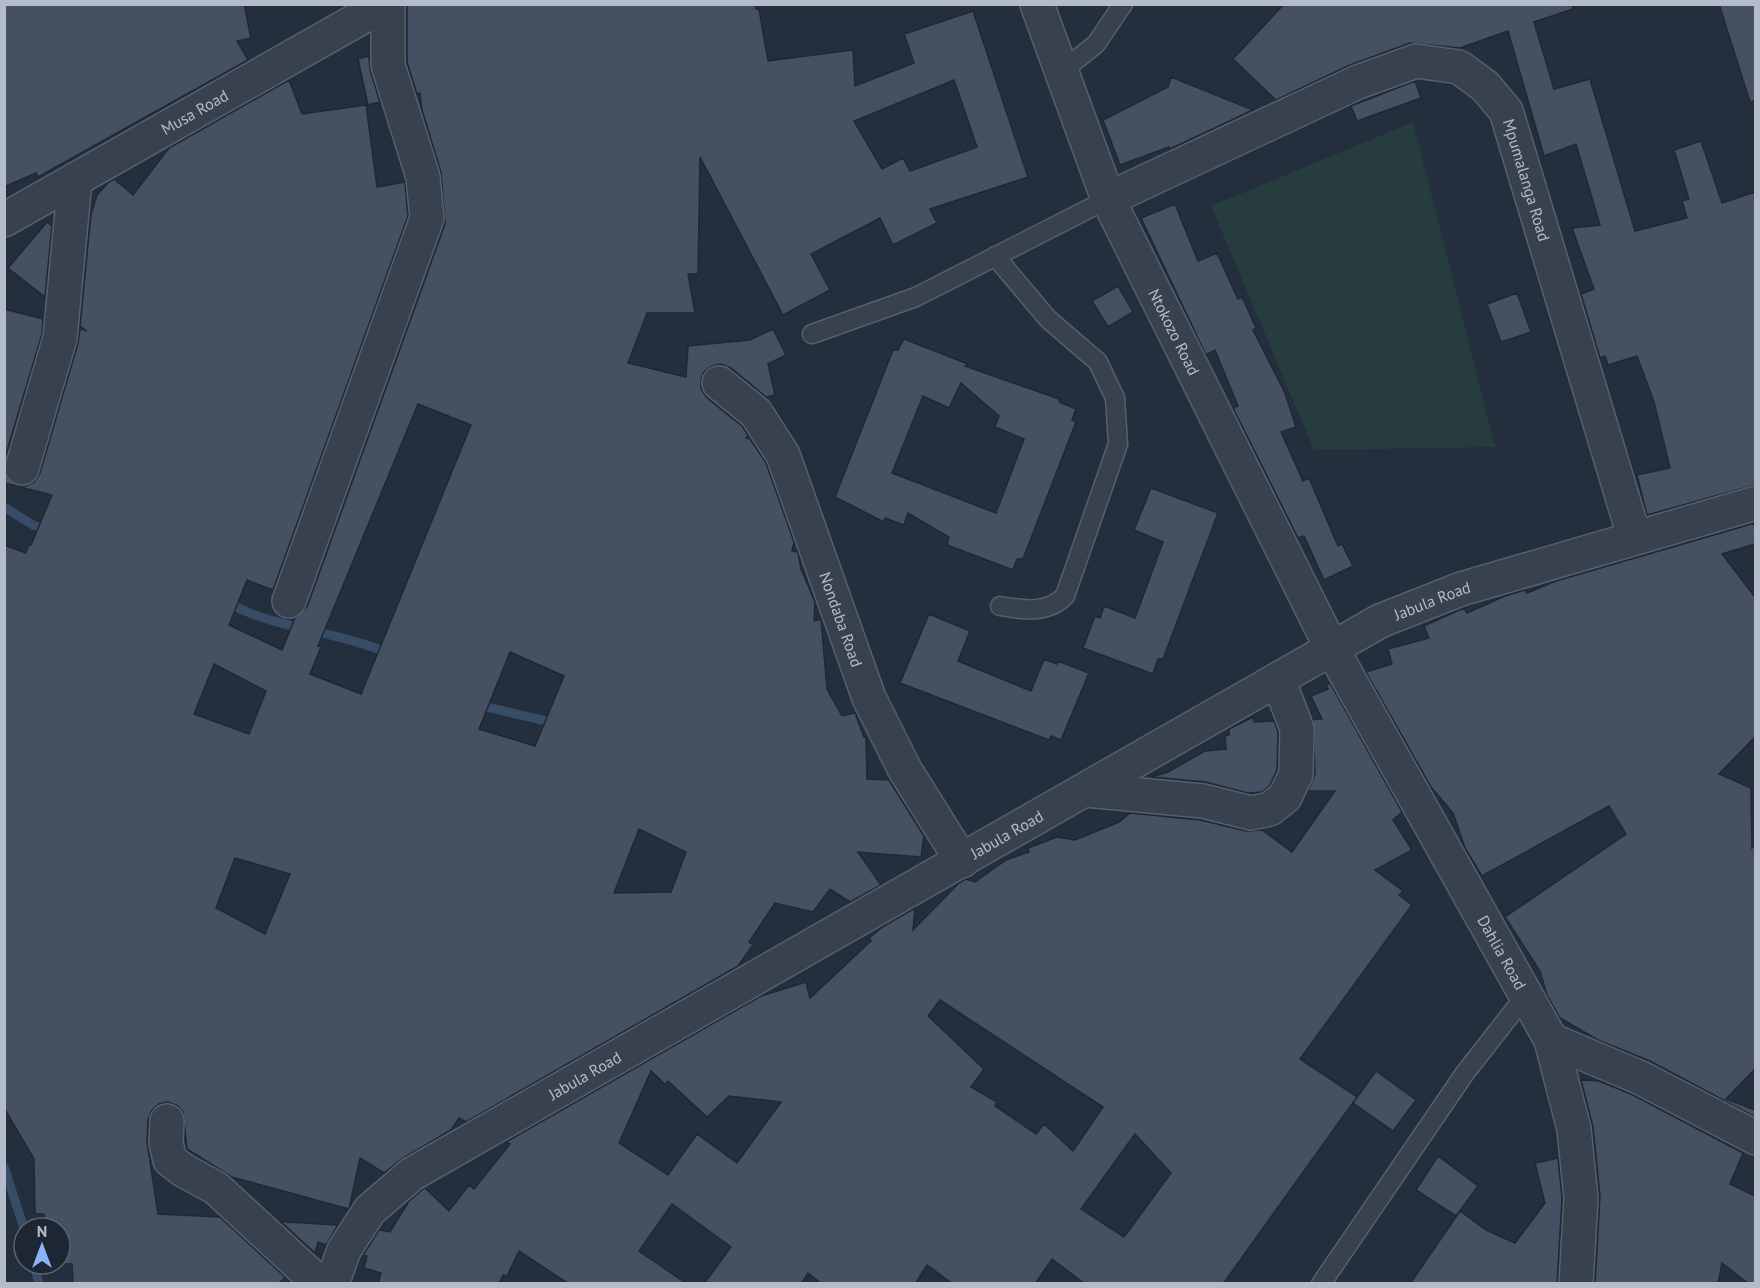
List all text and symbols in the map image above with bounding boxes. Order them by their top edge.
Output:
street label: Musa Road [157,85,232,139]
street label: Mpumalanga Road [1499,116,1555,244]
street label: Ntokozo Road [1144,285,1204,378]
street label: Nondaba Road [815,569,867,670]
street label: Jabula Road [1390,577,1473,625]
street label: Jabula Road [966,806,1047,863]
street label: Dahlia Road [1473,912,1531,993]
street label: Jabula Road [544,1047,625,1105]
north arrow [12,1216,72,1276]
text: N [37,1221,47,1241]

